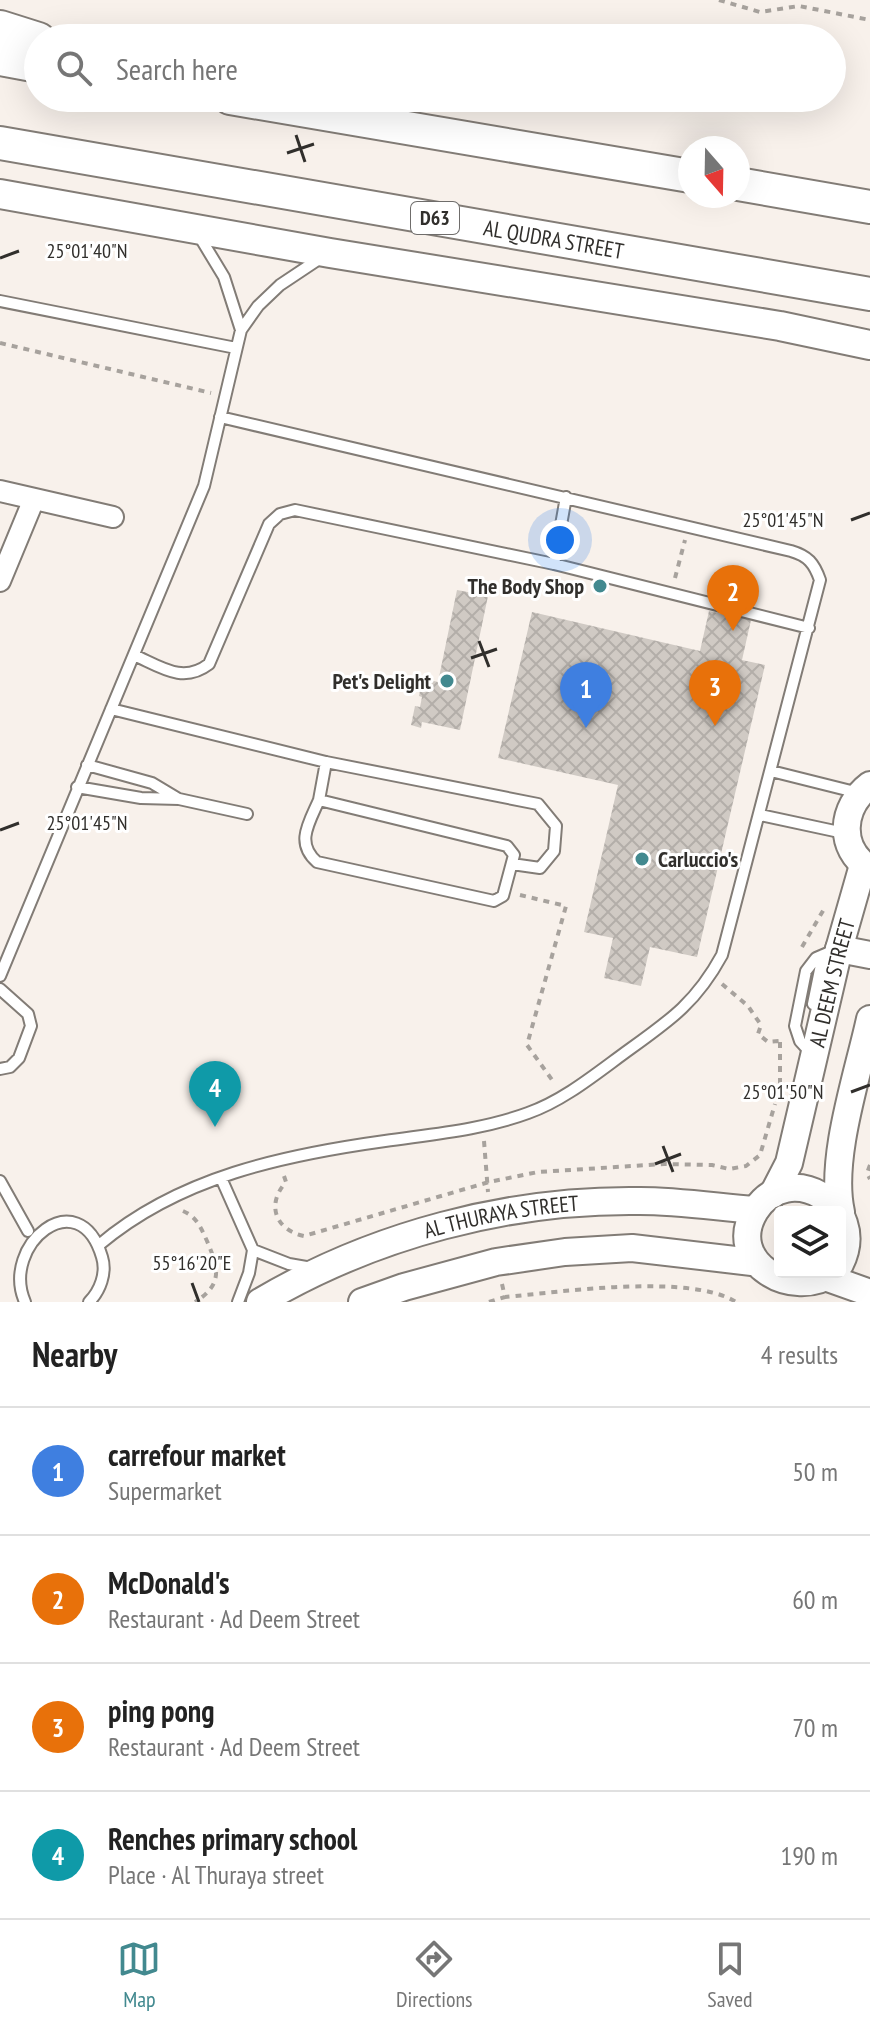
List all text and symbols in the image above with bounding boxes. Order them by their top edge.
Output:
search box [24,24,846,112]
icon: search [52,46,96,90]
text: Search here [116,49,238,88]
north arrow [678,136,750,208]
road number: D63 [411,202,459,234]
street label: AL QUDRA STREET [482,213,626,265]
text: 25°01'40"N [47,238,127,264]
text: 25°01'45"N [743,507,823,533]
your location [540,520,580,560]
pin: 2 [707,565,759,631]
place label: The Body Shop [468,572,584,600]
marker: The Body Shop [591,577,609,595]
pin: 3 [689,660,741,726]
pin: 1 [560,662,612,728]
place label: Pet's Delight [332,667,432,695]
marker: Pet's Delight [438,672,456,690]
text: 25°01'45"N [47,810,127,836]
place label: Carluccio's [658,845,738,873]
marker: Carluccio's [633,850,651,868]
street label: AL DEEM STREET [803,915,861,1050]
pin: 4 [189,1061,241,1127]
text: 25°01'50"N [743,1079,823,1105]
street label: AL THURAYA STREET [421,1189,580,1244]
map controls [774,1206,846,1278]
button: layers [774,1206,846,1278]
text: 55°16'20"E [153,1250,231,1276]
text: Nearby [32,1332,117,1376]
text: 4 results [761,1338,838,1371]
text: carrefour market [108,1435,286,1474]
text: 1 [52,1455,64,1488]
text: 50 m [792,1455,838,1488]
text: Supermarket [108,1474,222,1507]
text: McDonald's [108,1563,229,1602]
text: 2 [52,1583,64,1616]
text: 60 m [792,1583,838,1616]
text: Restaurant · Ad Deem Street [108,1602,360,1635]
text: ping pong [108,1691,215,1730]
text: 3 [52,1711,64,1744]
text: 70 m [792,1711,838,1744]
text: Restaurant · Ad Deem Street [108,1730,360,1763]
text: Renches primary school [108,1819,357,1858]
text: 4 [52,1839,64,1872]
text: 190 m [780,1839,838,1872]
text: Place · Al Thuraya street [108,1858,324,1891]
tab: Map [117,1937,161,2013]
tab: Directions [396,1937,473,2013]
tab: Saved [707,1937,753,2013]

